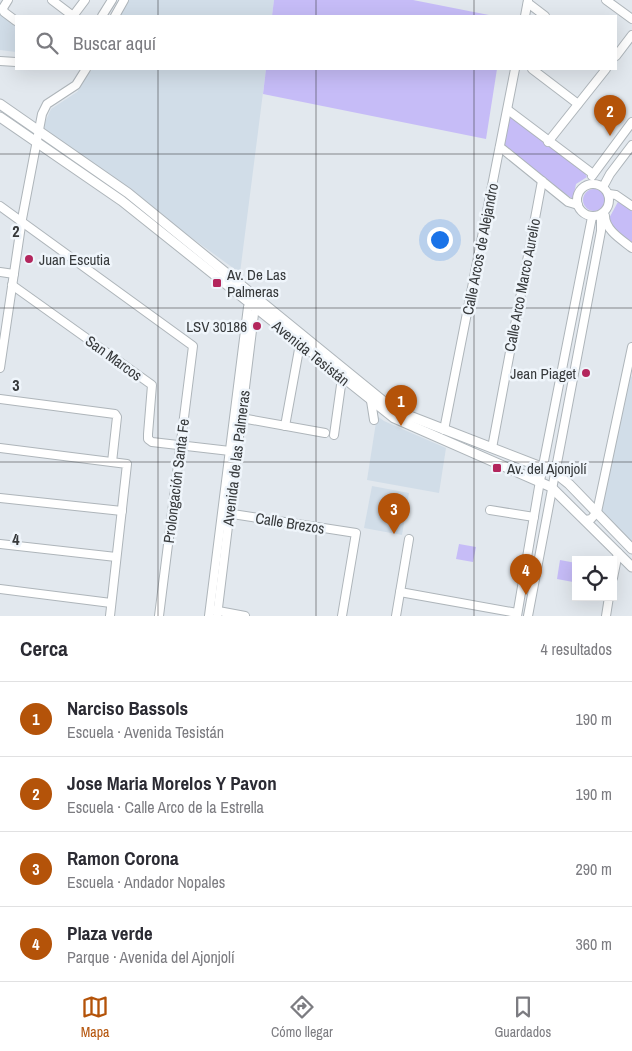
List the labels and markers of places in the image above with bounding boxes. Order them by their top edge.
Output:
pin: 2 [594,95,626,136]
place label: Juan Escutia [39,249,110,270]
marker: Juan Escutia [23,253,35,265]
place label: Av. De Las Palmeras [226,264,286,302]
marker: Av. De Las Palmeras [211,277,223,289]
place label: LSV 30186 [186,316,247,337]
marker: LSV 30186 [251,320,263,332]
place label: Jean Piaget [510,363,577,384]
marker: Jean Piaget [580,367,592,379]
pin: 1 [385,385,417,426]
place label: Av. del Ajonjolí [506,458,587,479]
marker: Av. del Ajonjolí [491,462,503,474]
pin: 3 [378,493,410,534]
pin: 4 [510,554,542,595]

